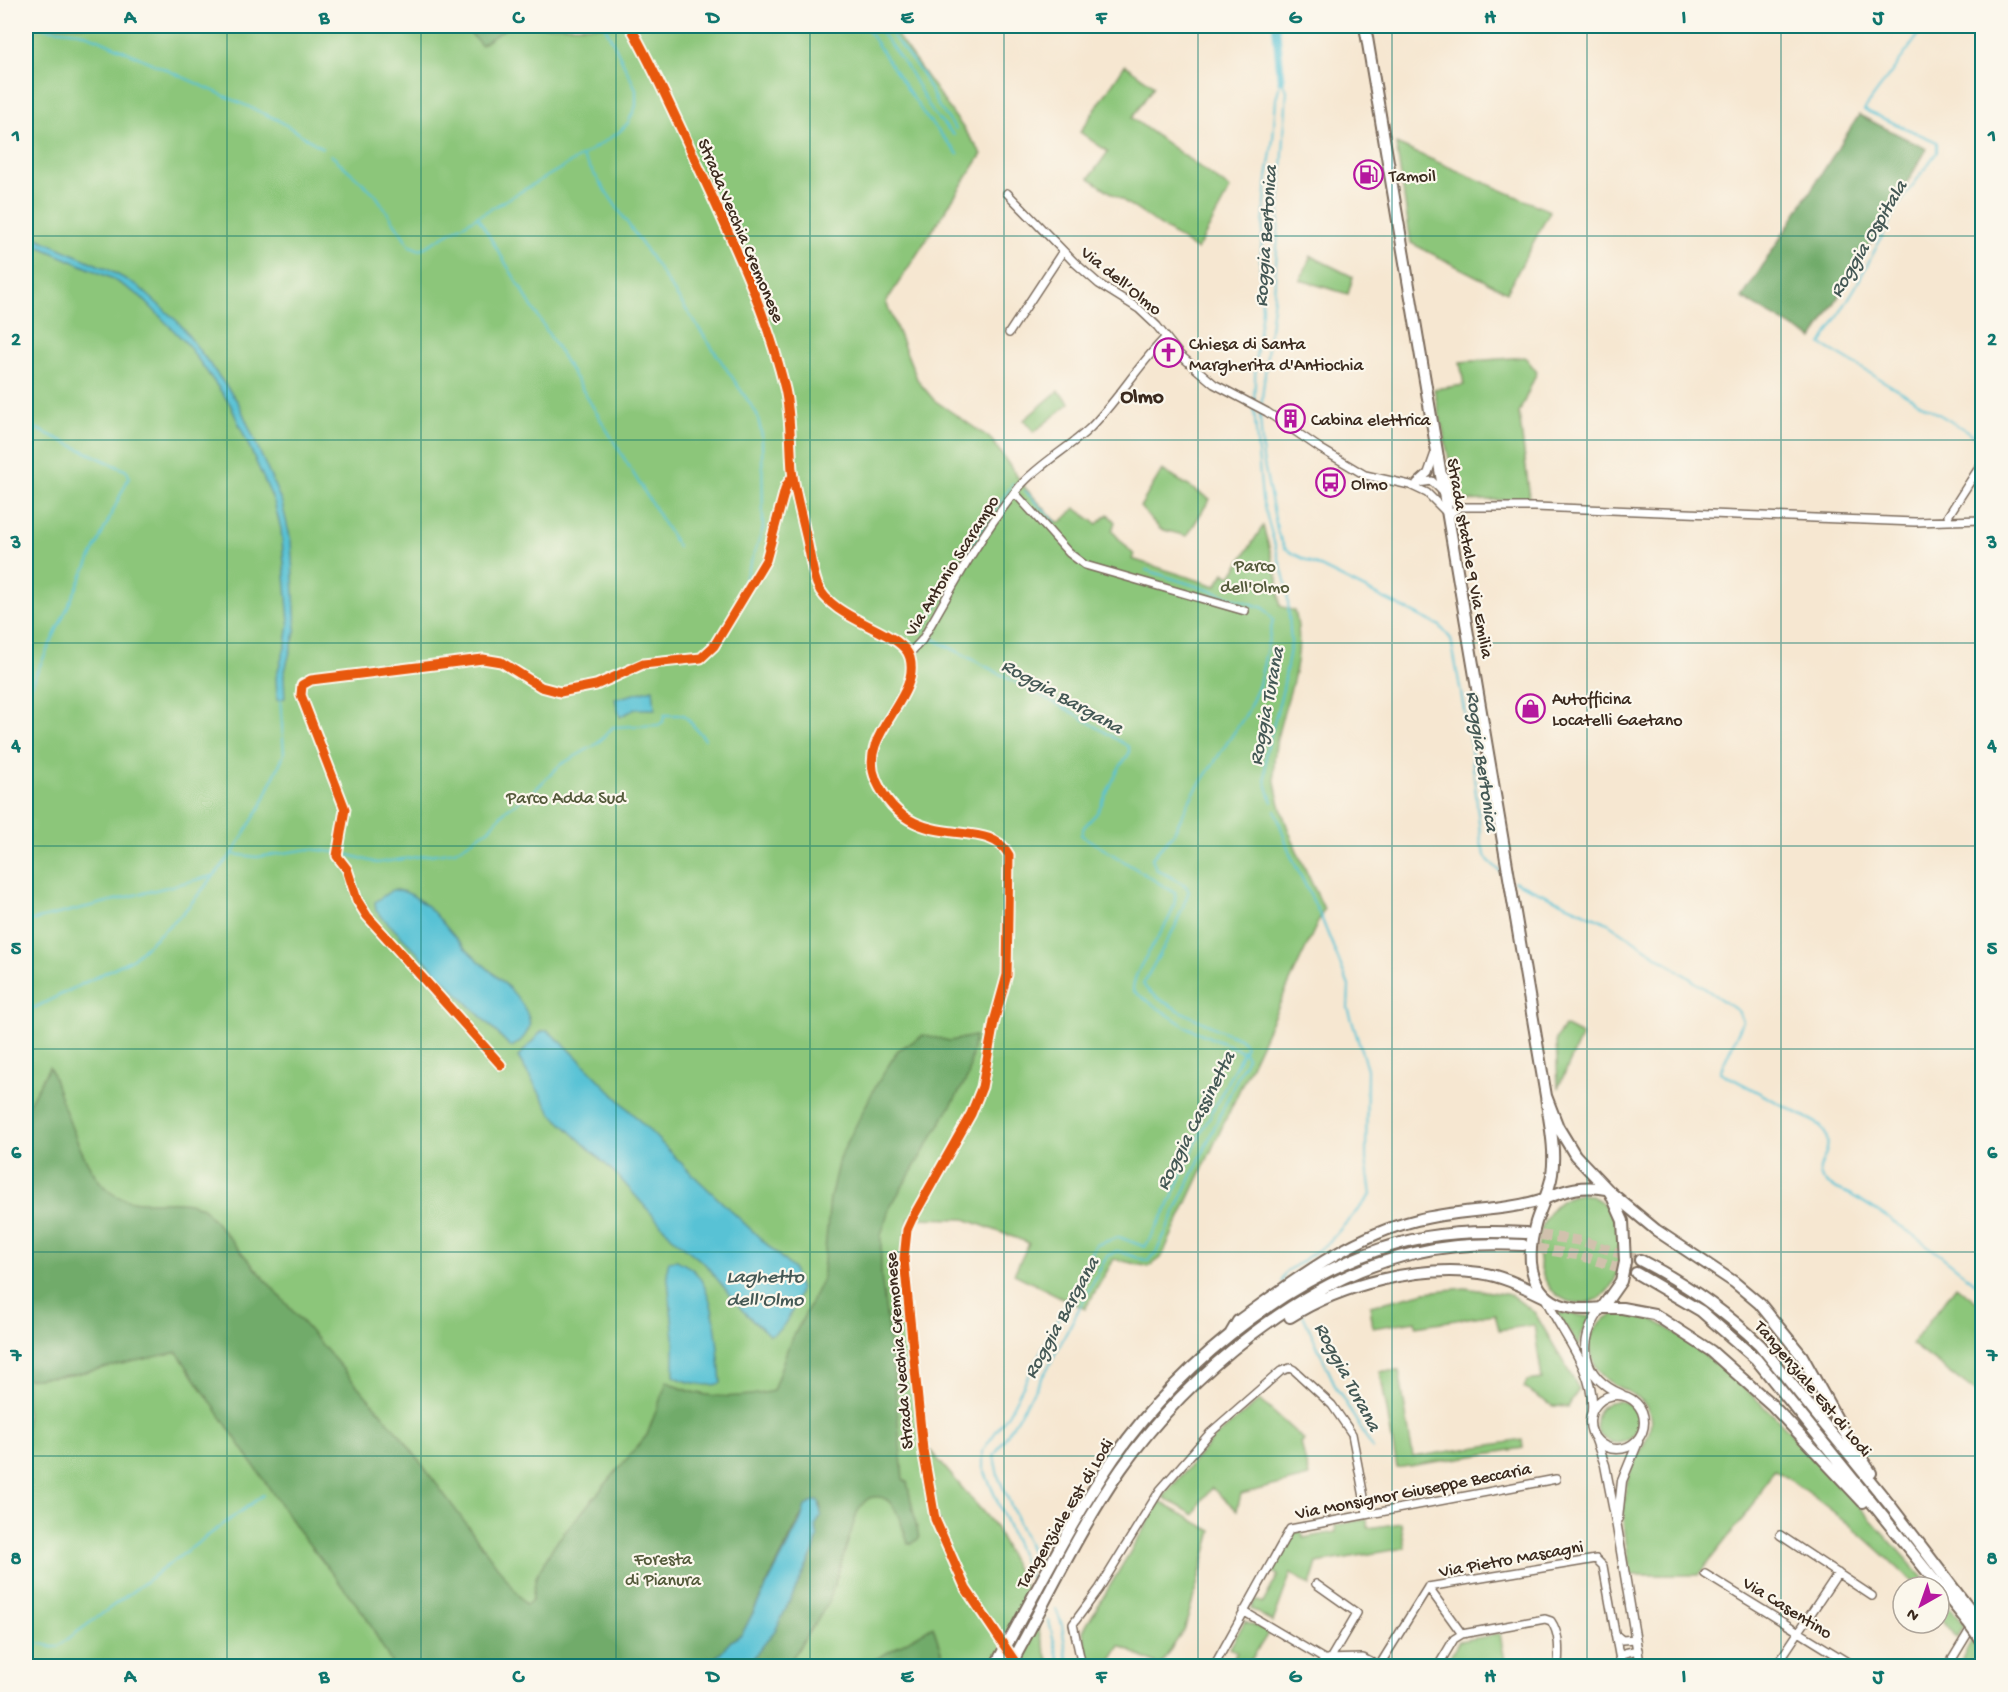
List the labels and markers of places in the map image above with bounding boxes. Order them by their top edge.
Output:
fuel station icon: Tamoil [1352,159,1384,191]
place label: Tamoil [1388,167,1436,188]
place label: Chiesa di Santa Margherita d'Antiochia [1189,335,1364,377]
church icon: Chiesa di Santa Margherita d'Antiochia [1152,337,1184,369]
building icon: Cabina elettrica [1274,403,1306,435]
place label: Cabina elettrica [1311,411,1432,432]
bus stop icon: Olmo [1314,467,1346,499]
place label: Olmo [1351,475,1388,496]
place label: Autofficina Locatelli Gaetano [1552,690,1683,732]
shop icon: Autofficina Locatelli Gaetano [1515,692,1547,724]

